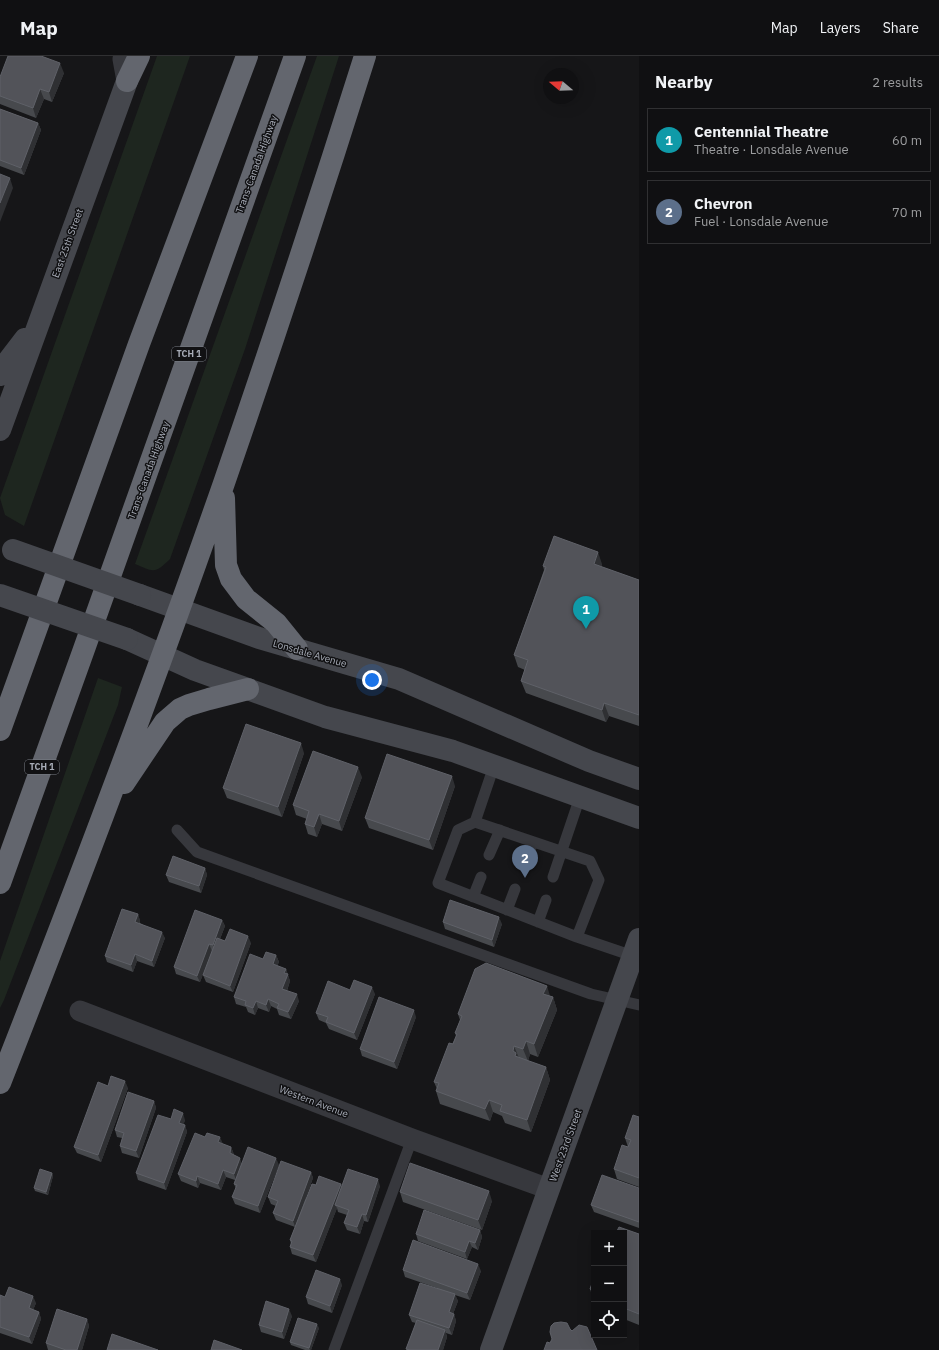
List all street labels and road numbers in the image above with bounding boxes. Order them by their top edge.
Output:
street label: Trans-Canada Highway [233,113,280,215]
street label: East 25th Street [49,206,86,280]
road number: TCH 1 [172,347,206,361]
street label: Trans-Canada Highway [125,419,172,521]
street label: Lonsdale Avenue [271,637,349,670]
road number: TCH 1 [25,760,59,774]
street label: Western Avenue [277,1082,351,1121]
street label: West 23rd Street [546,1107,585,1183]

